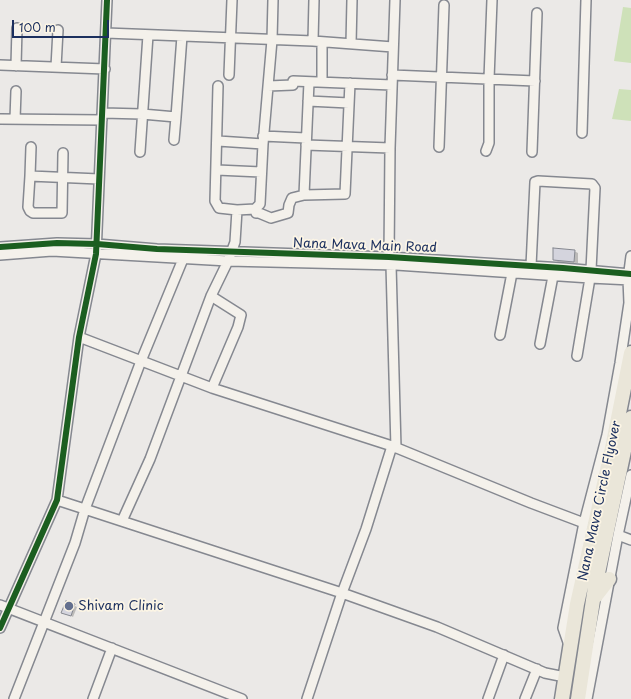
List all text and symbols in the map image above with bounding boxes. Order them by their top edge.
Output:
scale bar [14,12,111,38]
text: 100 m [19,18,56,36]
street label: Nana Mava Main Road [293,236,437,256]
street label: Nana Mava Circle Flyover [575,420,625,582]
place label: Shivam Clinic [78,598,164,614]
marker: Shivam Clinic [63,600,75,612]

